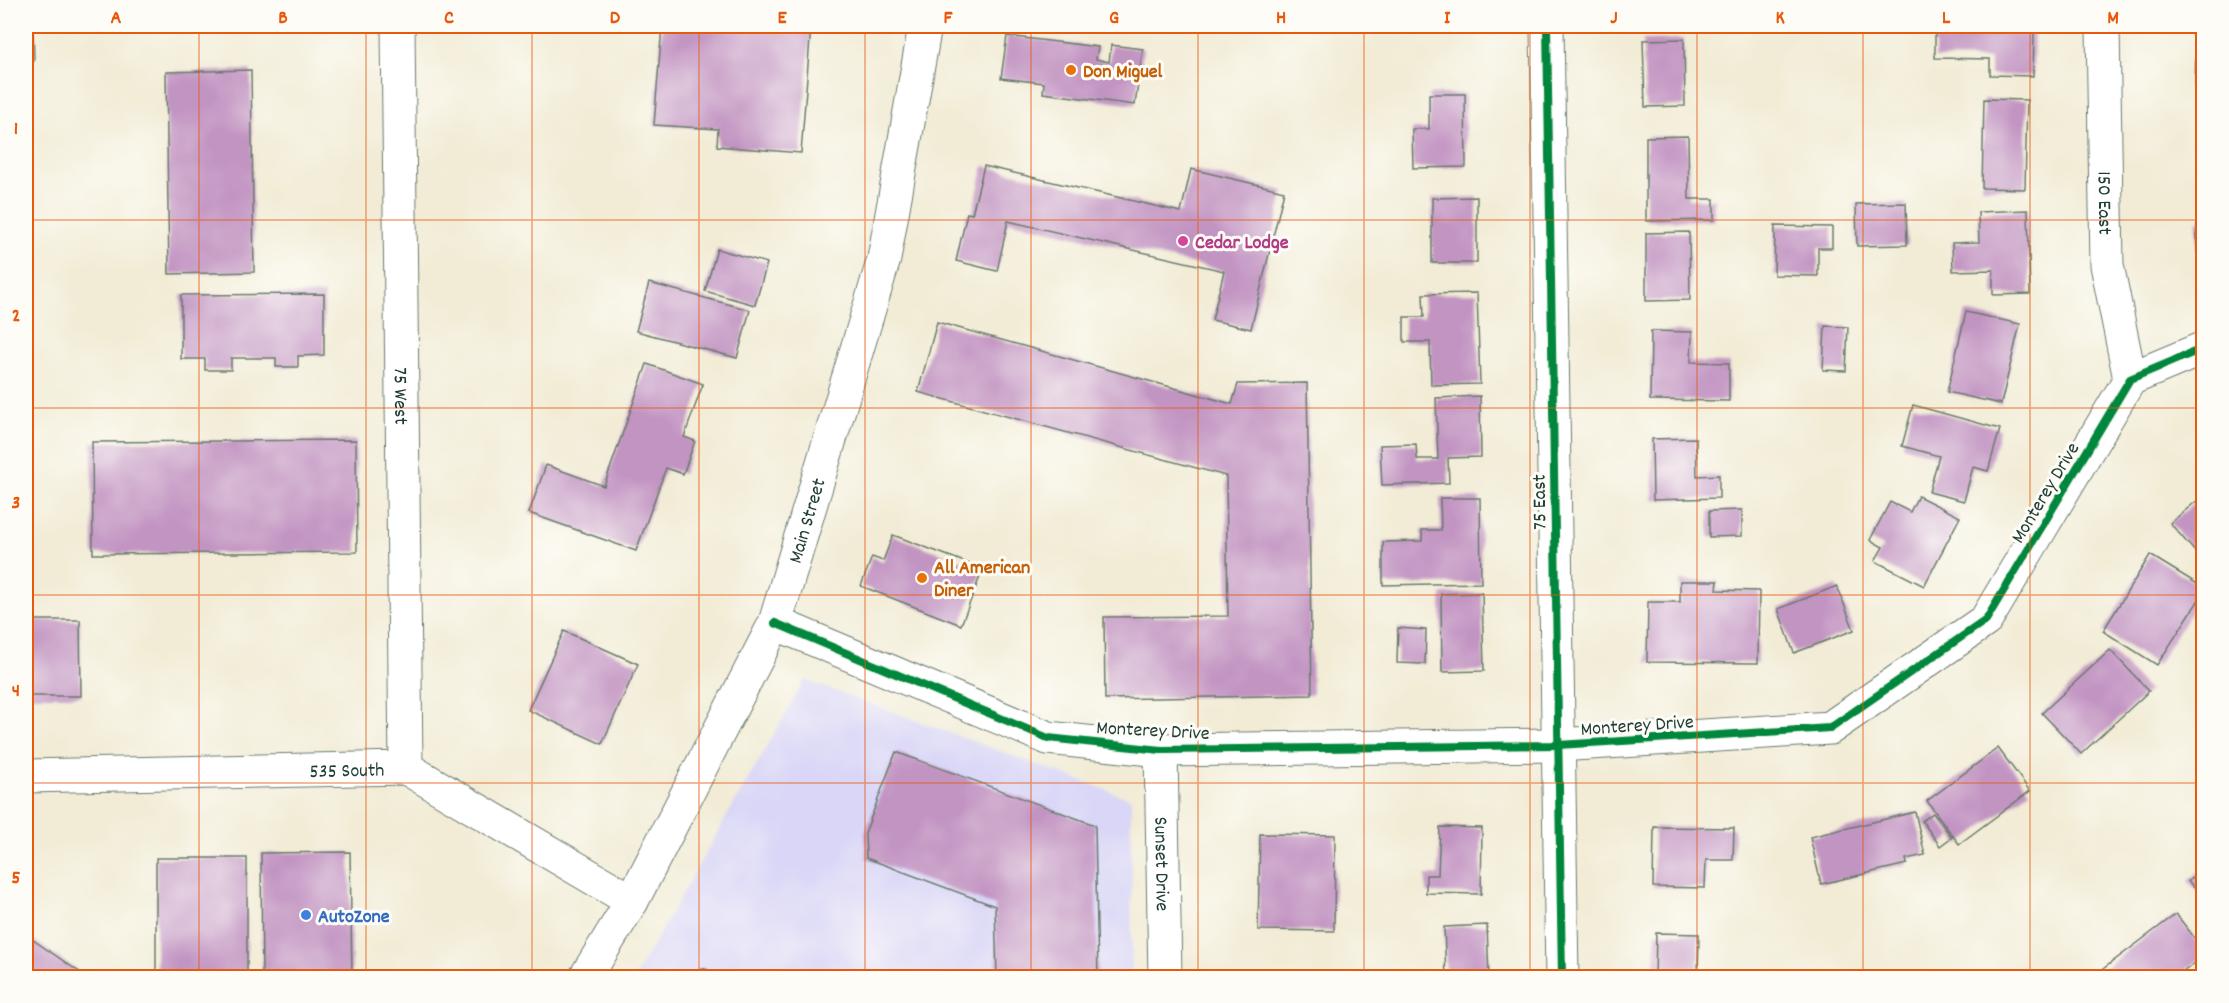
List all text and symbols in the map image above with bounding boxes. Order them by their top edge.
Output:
text: A [111,5,122,33]
text: B [278,5,288,33]
text: C [444,5,454,33]
text: D [610,5,621,33]
text: E [777,5,787,33]
text: F [944,5,954,33]
text: G [1109,5,1119,33]
text: H [1276,5,1286,33]
text: I [1444,5,1451,33]
text: J [1610,5,1618,33]
text: K [1775,5,1785,33]
text: L [1942,5,1951,33]
text: M [2107,5,2119,33]
place label: Don Miguel [1083,59,1163,87]
marker: Don Miguel [1064,63,1078,77]
text: 1 [14,116,18,144]
street label: 150 East [2088,171,2117,235]
place label: Cedar Lodge [1195,230,1289,258]
marker: Cedar Lodge [1176,234,1190,248]
text: 2 [12,303,20,331]
street label: 75 West [385,367,413,425]
street label: Monterey Drive [2005,438,2088,549]
street label: 75 East [1527,474,1555,530]
street label: Main Street [783,475,835,567]
text: 3 [12,490,20,518]
place label: All American Diner [934,555,1030,606]
marker: All American Diner [915,571,929,585]
text: 4 [12,678,20,706]
street label: Monterey Drive [1580,709,1695,745]
street label: Monterey Drive [1095,715,1210,749]
street label: 535 South [309,757,385,787]
street label: Sunset Drive [1145,817,1175,912]
text: 5 [11,865,21,893]
place label: AutoZone [318,904,390,932]
marker: AutoZone [299,908,313,922]

